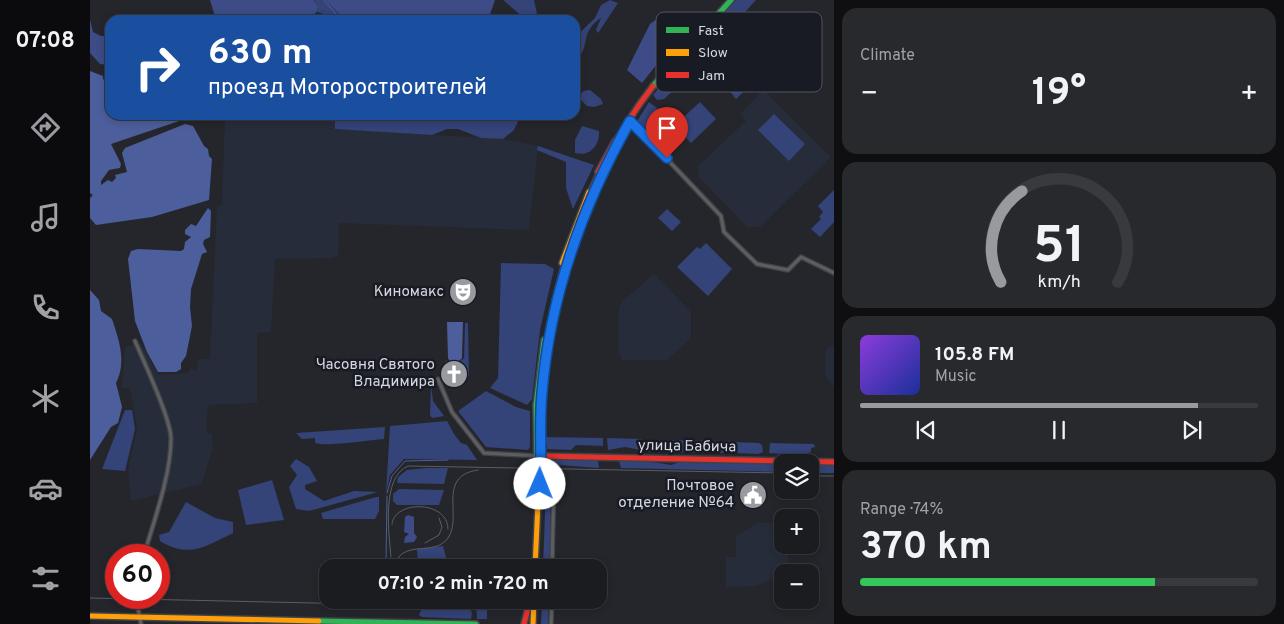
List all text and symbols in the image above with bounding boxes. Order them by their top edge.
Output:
legend [656,12,822,92]
text: Fast [698,23,724,40]
text: 07:08 [15,28,75,55]
text: 630 m [208,32,312,76]
icon: right [125,35,190,100]
text: Slow [698,45,728,62]
text: Climate [860,46,915,66]
text: Jam [698,68,725,85]
text: 19° [1032,70,1086,119]
text: проезд Моторостроителей [208,75,487,102]
text: − [860,77,878,113]
text: + [1240,77,1258,113]
pin [646,107,688,158]
icon: directions [28,110,63,145]
icon: arrive [653,114,681,142]
icon: music [28,200,63,235]
text: 51 [1033,215,1085,281]
text: km/h [1037,271,1081,294]
theatre icon: Киномакс [448,277,478,307]
place label: Киномакс [374,283,444,302]
icon: phone [28,290,63,325]
text: 105.8 FM [935,343,1014,367]
place label: Часовня Святого Владимира [316,356,435,392]
church icon: Часовня Святого Владимира [439,359,469,389]
text: Music [935,367,976,387]
icon: climate [28,381,63,416]
icon: previous [912,416,940,444]
icon: pause [1045,416,1073,444]
icon: next [1178,416,1206,444]
street label: улица Бабича [638,437,736,457]
map controls [774,454,819,609]
button: layers [774,454,819,499]
position arrow [513,457,565,509]
icon: car [28,471,63,506]
place label: Почтовое отделение №64 [618,477,734,513]
public building icon: Почтовое отделение №64 [738,480,768,510]
text: Range · 74% [860,500,943,520]
button: + [774,509,819,554]
text: 370 km [860,524,992,573]
speed limit sign: 60 [105,544,170,609]
icon: filters [28,561,63,596]
button: − [774,564,819,609]
text: 07:10 · 2 min · 720 m [377,572,549,596]

